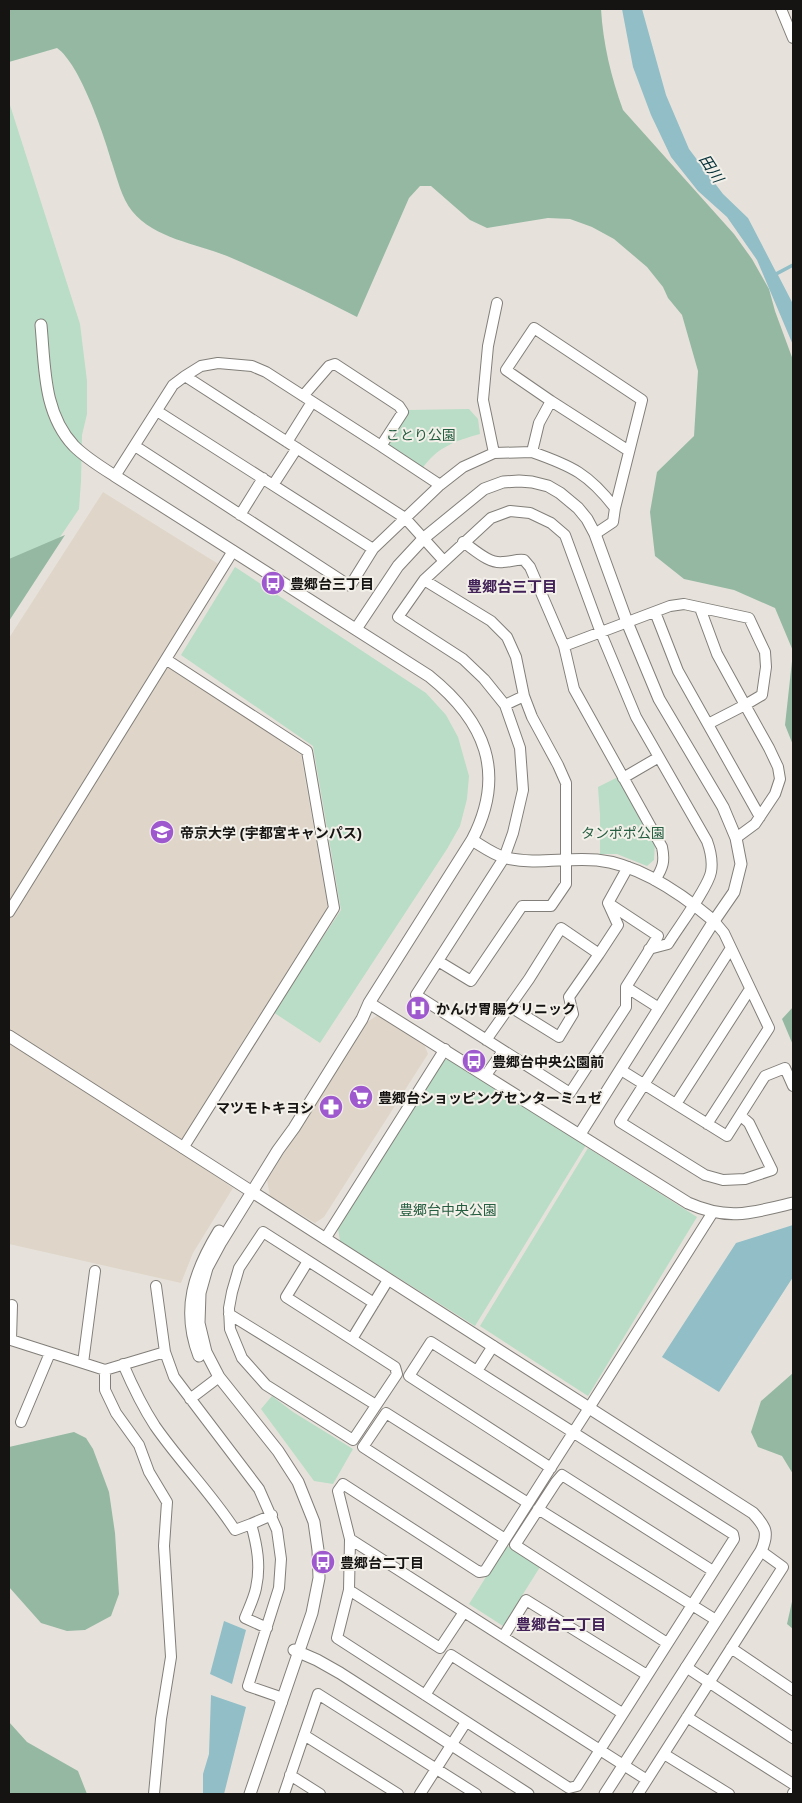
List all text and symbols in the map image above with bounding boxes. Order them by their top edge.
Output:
water label: 田川 [696,151,729,187]
park label: ことり公園 [386,426,456,443]
bus stop icon: 豊郷台三丁目 [260,570,286,596]
place label: 豊郷台三丁目 [290,575,374,592]
district label: 豊郷台三丁目 [467,577,557,595]
school or university icon: 帝京大学 (宇都宮キャンパス) [149,819,175,845]
place label: 帝京大学 (宇都宮キャンパス) [180,824,362,841]
park label: タンポポ公園 [581,824,665,841]
hospital icon: かんけ胃腸クリニック [405,995,431,1021]
place label: かんけ胃腸クリニック [436,1000,576,1017]
bus stop icon: 豊郷台中央公園前 [461,1048,487,1074]
place label: 豊郷台中央公園前 [492,1053,604,1070]
supermarket icon: 豊郷台ショッピングセンターミュゼ [348,1084,374,1110]
place label: 豊郷台ショッピングセンターミュゼ [378,1089,602,1106]
pharmacy icon: マツモトキヨシ [318,1094,344,1120]
place label: マツモトキヨシ [216,1099,314,1116]
park label: 豊郷台中央公園 [399,1201,497,1218]
bus stop icon: 豊郷台二丁目 [310,1549,336,1575]
place label: 豊郷台二丁目 [340,1554,424,1571]
district label: 豊郷台二丁目 [516,1615,606,1633]

